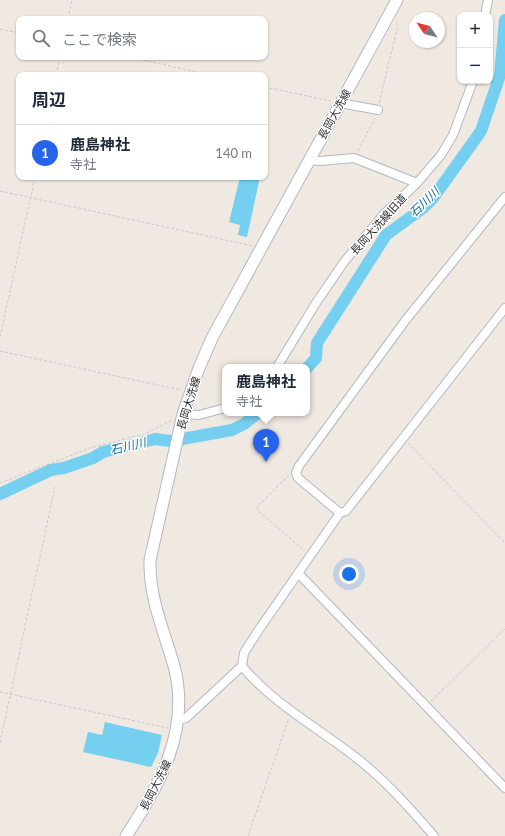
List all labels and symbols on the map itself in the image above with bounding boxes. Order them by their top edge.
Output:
north arrow [409,12,445,48]
street label: 長岡大洗線 [315,87,353,141]
water label: 石川川 [406,183,444,220]
street label: 長岡大洗線旧道 [347,191,409,257]
street label: 長岡大洗線 [174,375,202,431]
pin: 1 [253,429,279,462]
water label: 石川川 [109,434,149,458]
your location [339,564,359,584]
street label: 長岡大洗線 [137,758,173,812]

